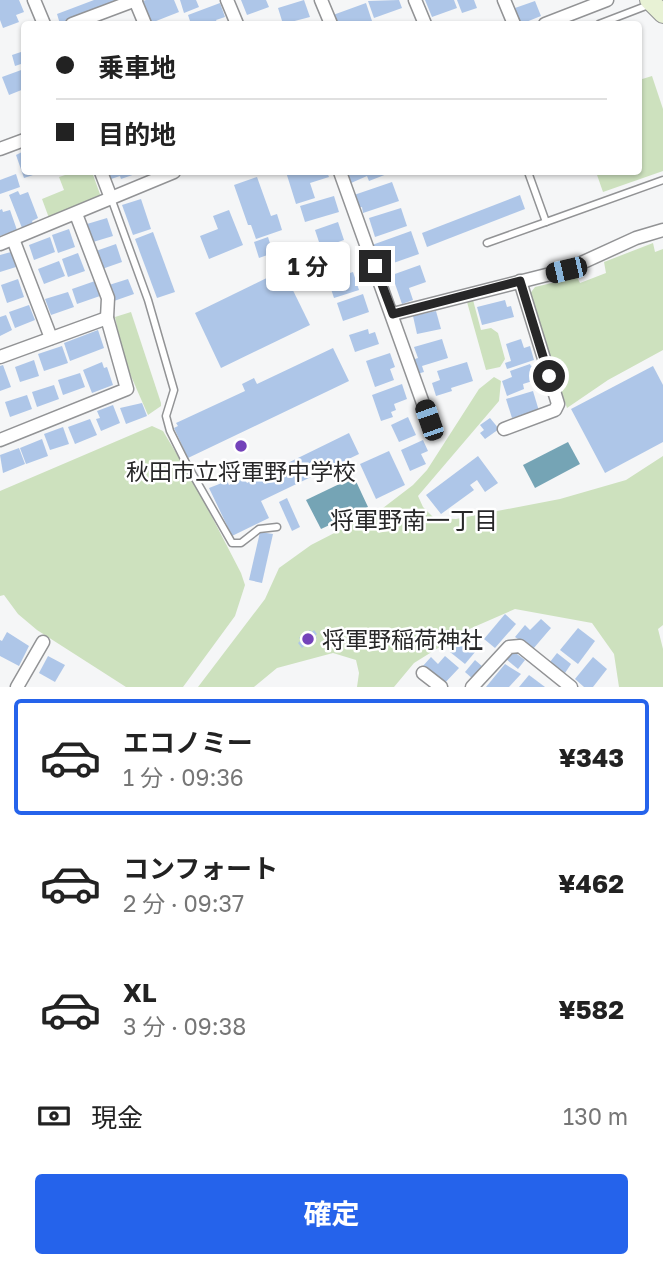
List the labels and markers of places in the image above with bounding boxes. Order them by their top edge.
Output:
marker: 秋田市立将軍野中学校 [233,438,249,454]
place label: 秋田市立将軍野中学校 [126,457,356,485]
place label: 将軍野稲荷神社 [322,625,483,653]
marker: 将軍野稲荷神社 [300,631,316,647]

